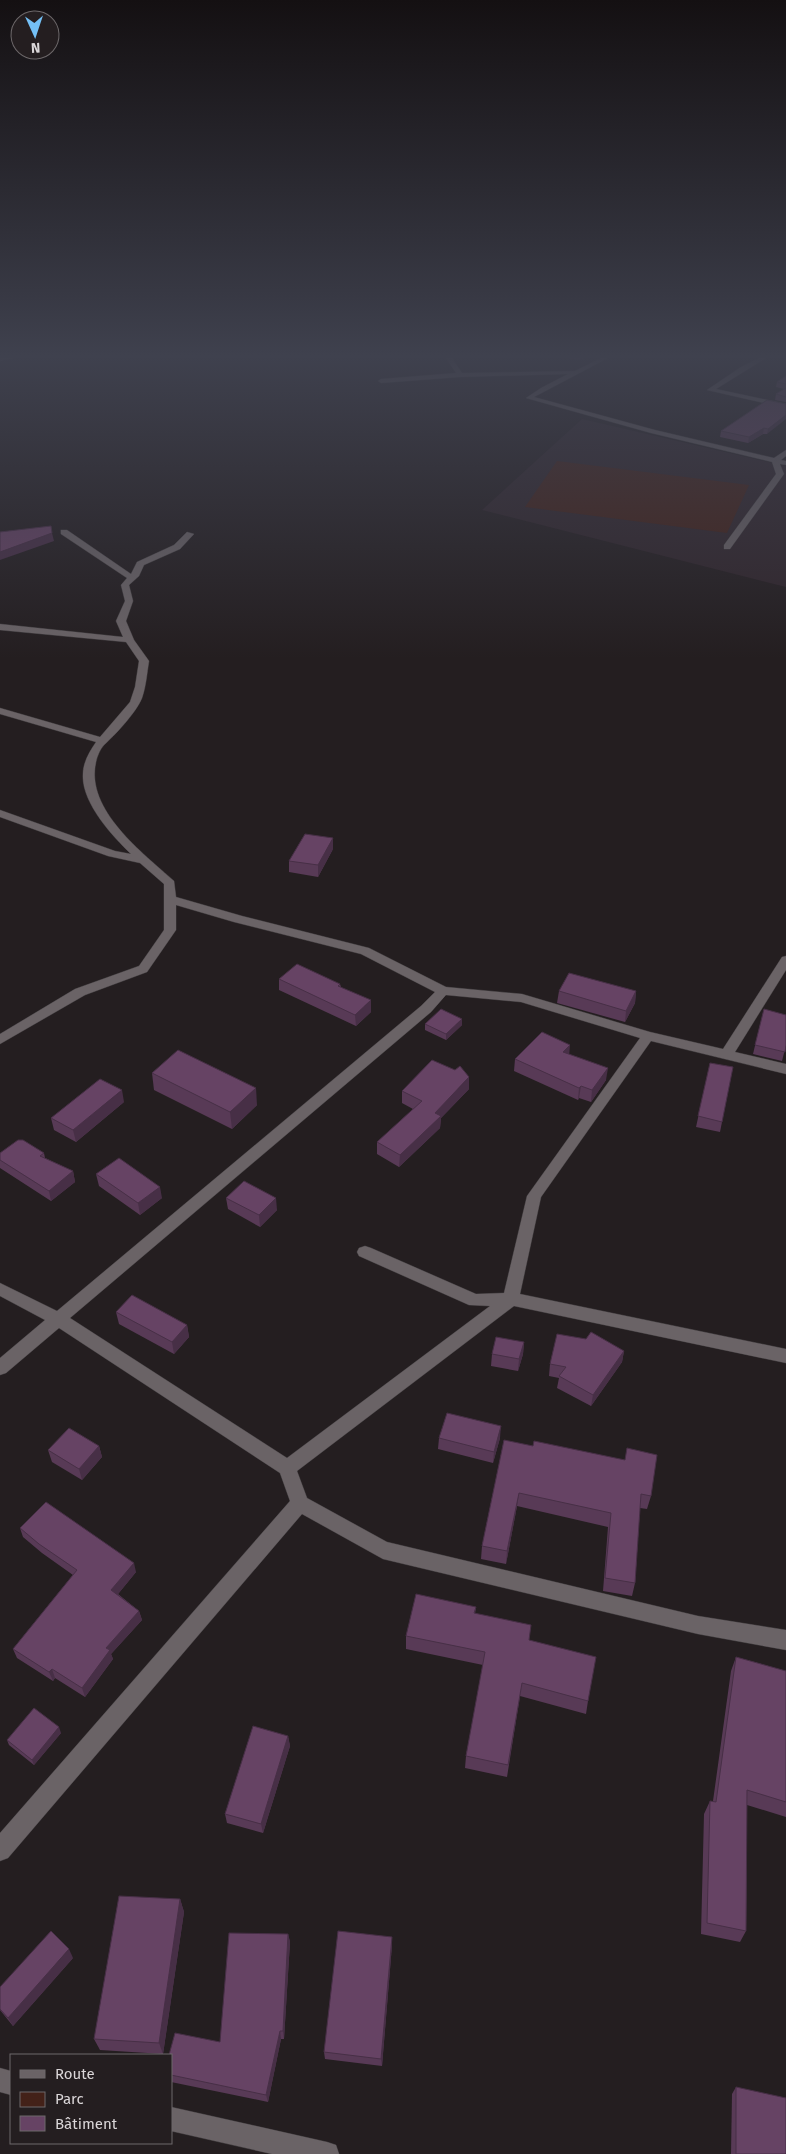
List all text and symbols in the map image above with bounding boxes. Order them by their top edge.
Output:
north arrow [10,10,60,60]
text: N [31,39,41,56]
legend [10,2054,172,2144]
text: Route [55,2065,95,2083]
text: Parc [55,2090,84,2108]
text: Bâtiment [55,2115,118,2133]

